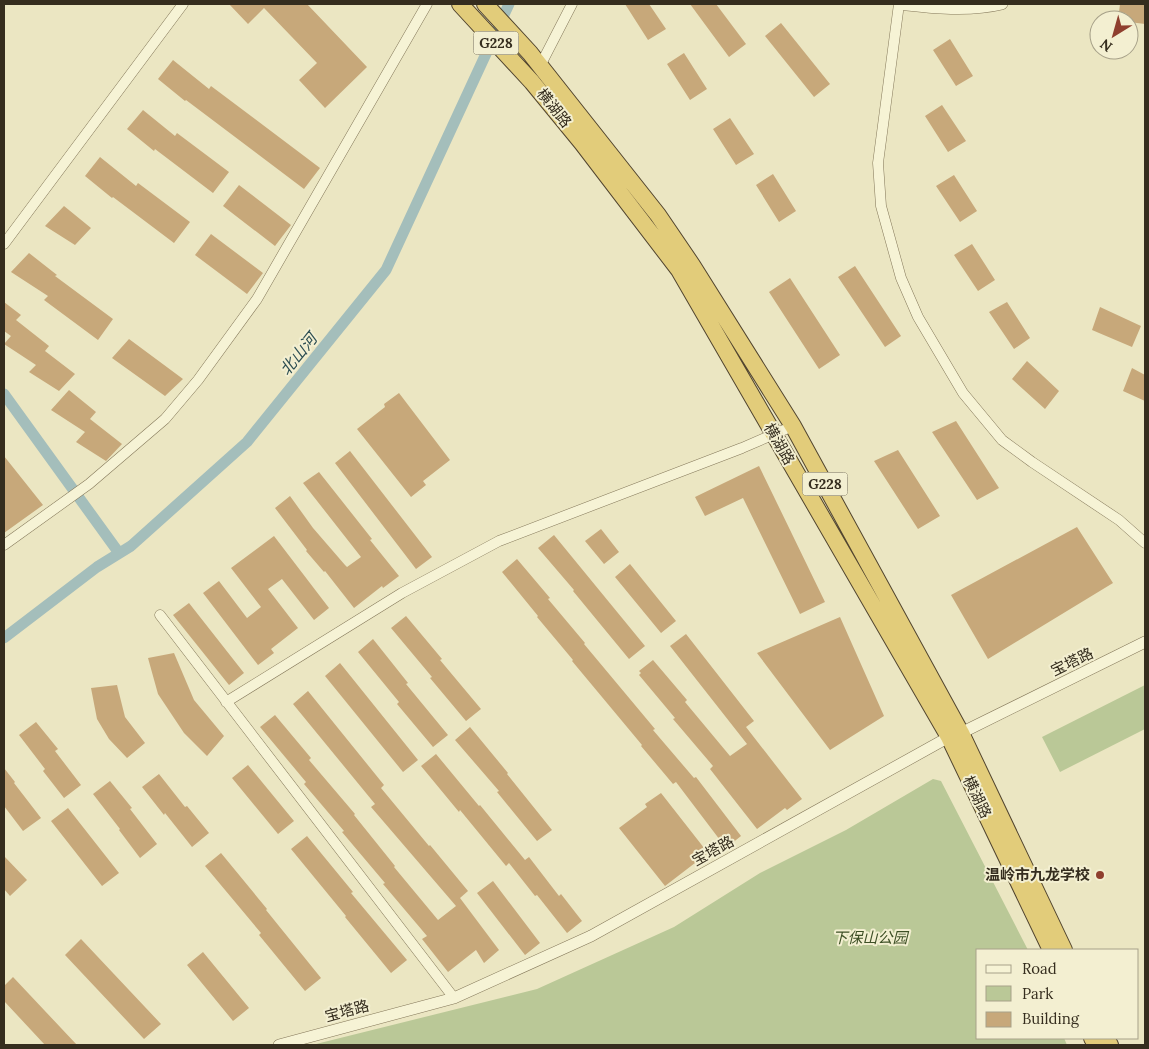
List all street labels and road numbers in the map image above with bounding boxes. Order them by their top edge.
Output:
road number: G228 [474,32,518,54]
street label: 横湖路 [533,84,576,131]
street label: 横湖路 [760,420,799,468]
road number: G228 [802,472,848,496]
street label: 宝塔路 [1047,643,1096,680]
street label: 横湖路 [959,772,996,821]
street label: 宝塔路 [688,831,737,870]
street label: 宝塔路 [323,996,371,1026]

